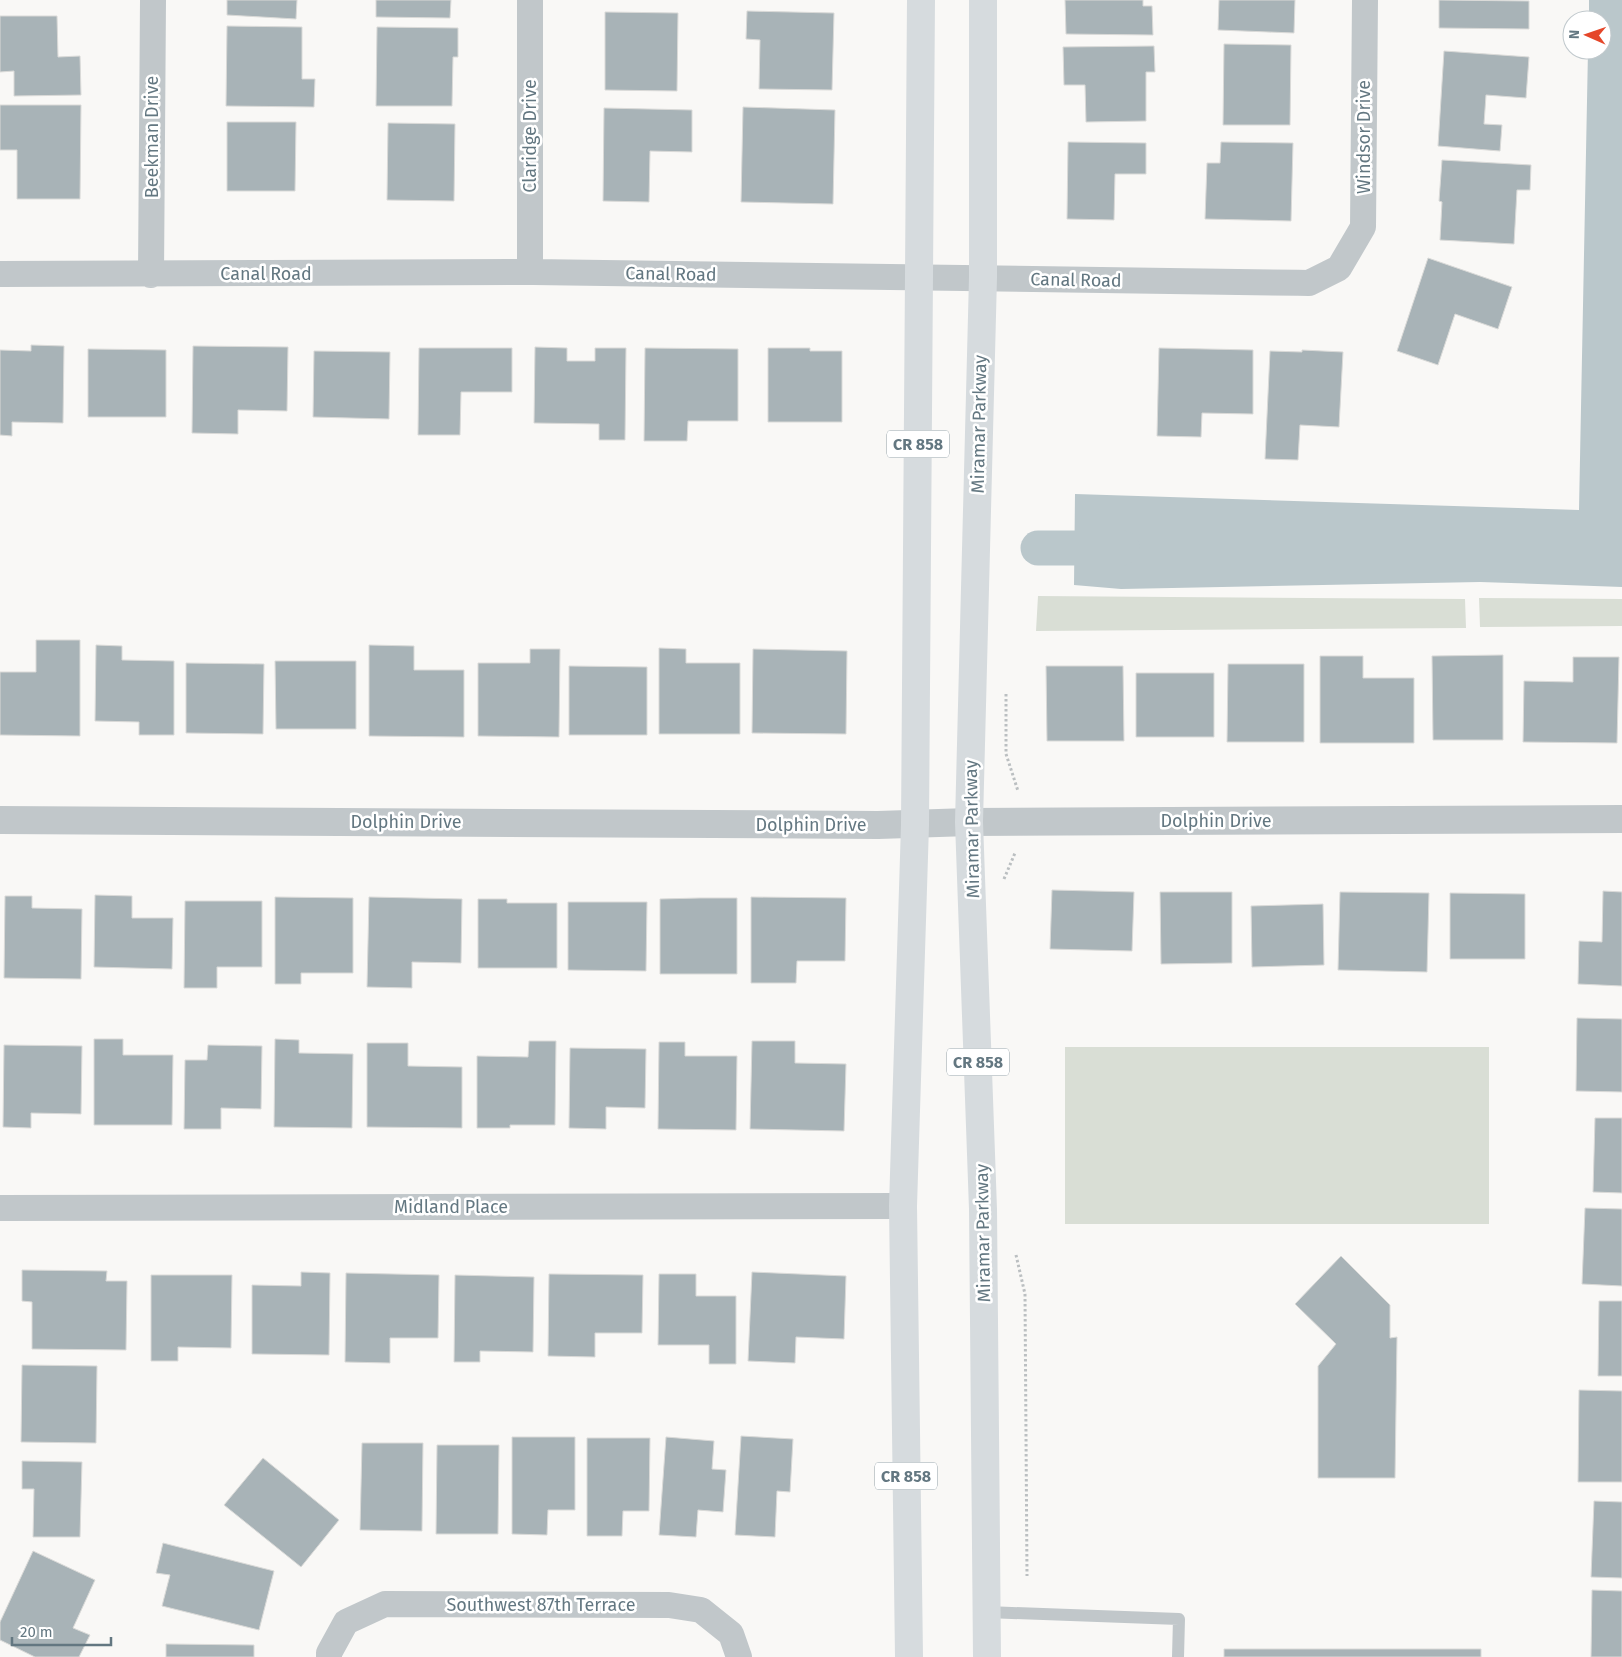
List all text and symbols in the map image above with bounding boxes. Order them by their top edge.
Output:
north arrow [1562,10,1612,60]
text: N [1566,30,1583,40]
street label: Beekman Drive [141,76,163,198]
street label: Claridge Drive [519,79,541,193]
street label: Windsor Drive [1353,80,1375,194]
street label: Canal Road [625,262,717,286]
street label: Canal Road [220,263,312,285]
street label: Canal Road [1030,268,1122,292]
street label: Miramar Parkway [967,354,991,493]
road number: CR 858 [887,430,949,458]
street label: Miramar Parkway [960,759,984,898]
street label: Dolphin Drive [1160,810,1272,832]
street label: Dolphin Drive [350,811,462,833]
street label: Dolphin Drive [755,814,867,836]
road number: CR 858 [947,1048,1009,1076]
street label: Miramar Parkway [971,1163,995,1302]
street label: Midland Place [394,1196,508,1218]
road number: CR 858 [875,1462,937,1490]
street label: Southwest 87th Terrace [447,1594,635,1616]
scale bar [12,1614,111,1646]
text: 20 m [20,1623,53,1641]

